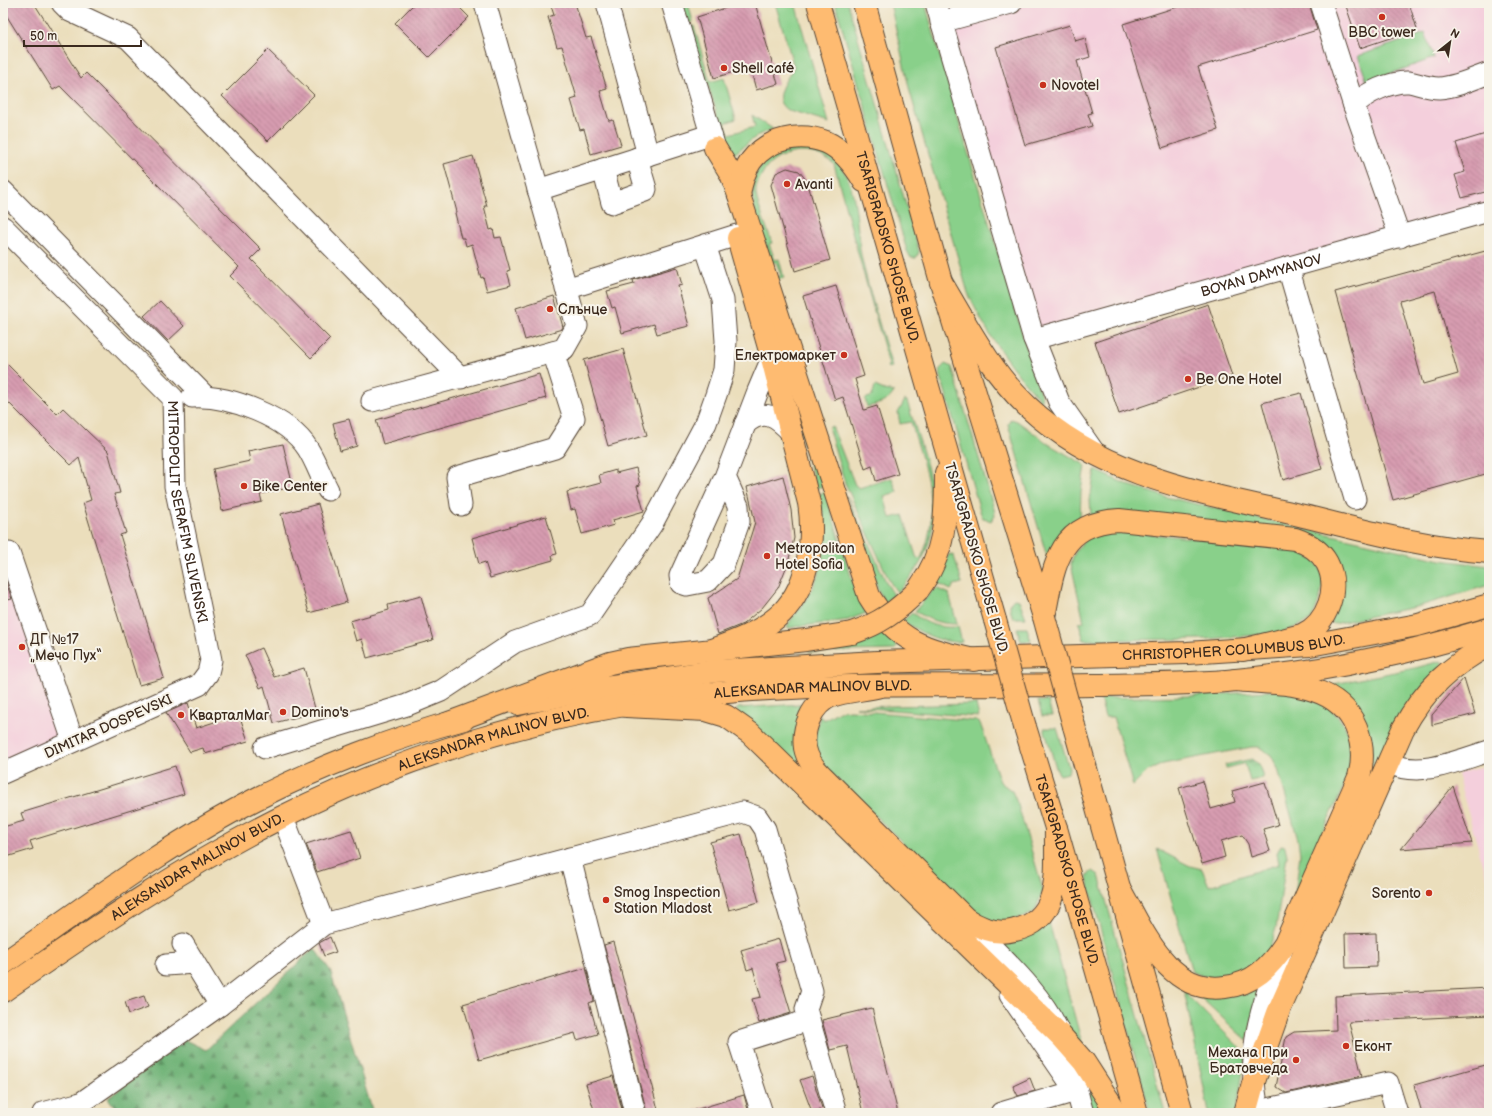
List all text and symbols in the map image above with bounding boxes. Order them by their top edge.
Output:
marker: BBC tower [1377,12,1387,22]
scale bar [24,22,141,48]
north arrow [1430,22,1470,62]
place label: BBC tower [1348,24,1417,41]
text: N [1448,26,1462,41]
text: 50 m [30,29,57,44]
place label: Shell café [732,60,795,77]
marker: Shell café [719,63,729,73]
place label: Novotel [1051,77,1099,94]
marker: Novotel [1038,80,1048,90]
street label: TSARIGRADSKO SHOSE BLVD. [852,150,923,345]
place label: Avanti [795,176,833,193]
marker: Avanti [782,179,792,189]
street label: BOYAN DAMYANOV [1199,250,1324,301]
place label: Слънце [558,301,607,318]
marker: Слънце [545,304,555,314]
place label: Електромаркет [735,347,836,364]
marker: Електромаркет [839,350,849,360]
place label: Be One Hotel [1196,371,1282,388]
marker: Be One Hotel [1183,374,1193,384]
street label: MITROPOLIT SERAFIM SLIVENSKI [164,400,211,624]
street label: TSARIGRADSKO SHOSE BLVD. [941,460,1012,656]
place label: Bike Center [252,478,328,495]
marker: Bike Center [239,481,249,491]
place label: Metropolitan Hotel Sofia [775,540,855,573]
marker: Metropolitan Hotel Sofia [762,551,772,561]
place label: ДГ №17 „Мечо Пух“ [30,631,102,664]
street label: CHRISTOPHER COLUMBUS BLVD. [1122,631,1347,664]
marker: ДГ №17 „Мечо Пух“ [17,642,27,652]
street label: ALEKSANDAR MALINOV BLVD. [713,677,912,702]
street label: DIMITAR DOSPEVSKI [42,691,175,762]
place label: Domino's [291,704,349,721]
street label: ALEKSANDAR MALINOV BLVD. [395,704,591,775]
place label: КварталМаг [189,707,270,724]
marker: Domino's [278,707,288,717]
marker: КварталМаг [176,710,186,720]
street label: TSARIGRADSKO SHOSE BLVD. [1031,772,1103,968]
street label: ALEKSANDAR MALINOV BLVD. [108,809,287,924]
place label: Smog Inspection Station Mladost [614,884,720,917]
place label: Sorento [1372,885,1421,902]
marker: Sorento [1424,888,1434,898]
marker: Smog Inspection Station Mladost [601,895,611,905]
place label: Еконт [1354,1038,1393,1055]
marker: Еконт [1341,1041,1351,1051]
place label: Механа При Братовчеда [1208,1044,1289,1077]
marker: Механа При Братовчеда [1291,1055,1301,1065]

